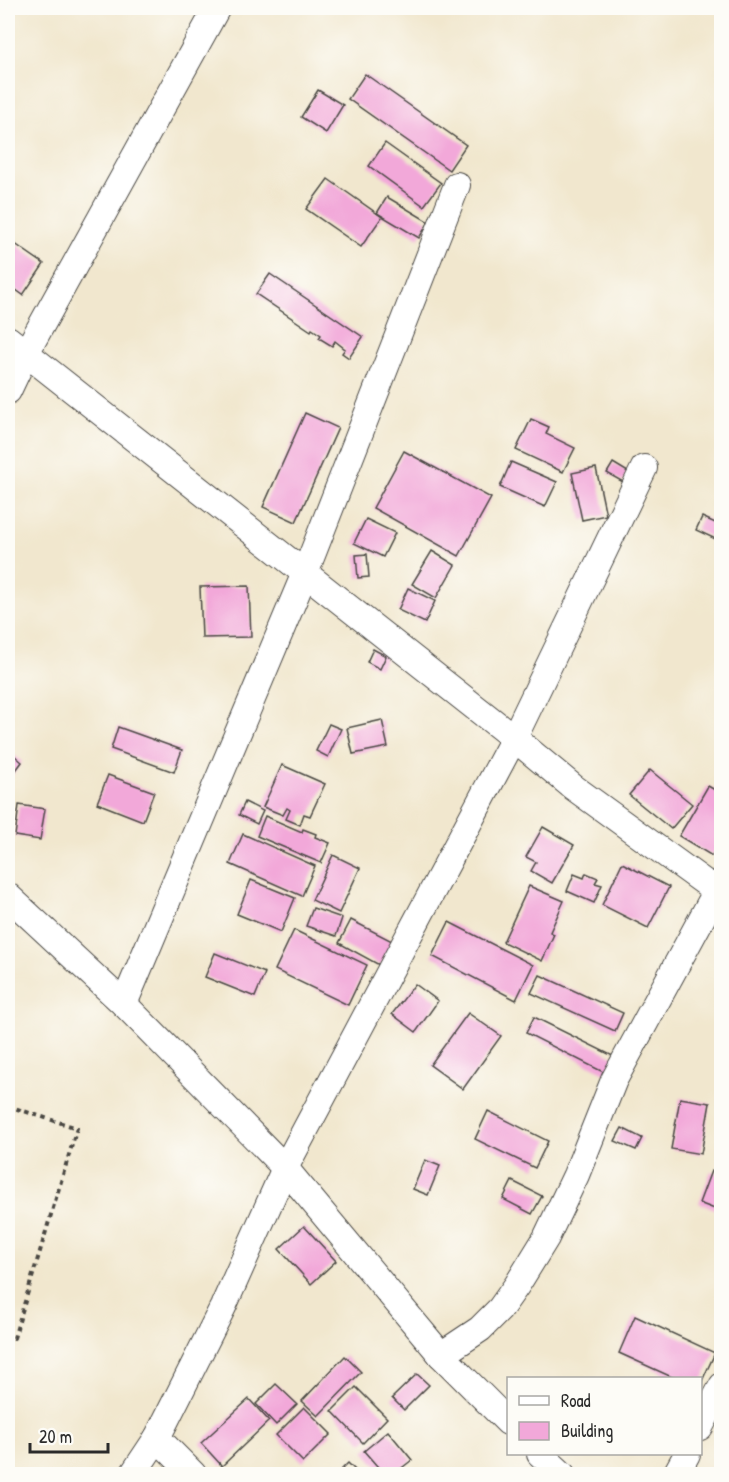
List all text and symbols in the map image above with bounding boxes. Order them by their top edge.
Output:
legend [507,1377,702,1455]
text: Road [561,1388,591,1413]
scale bar [30,1416,108,1454]
text: Building [561,1418,613,1443]
text: 20 m [39,1424,72,1449]

